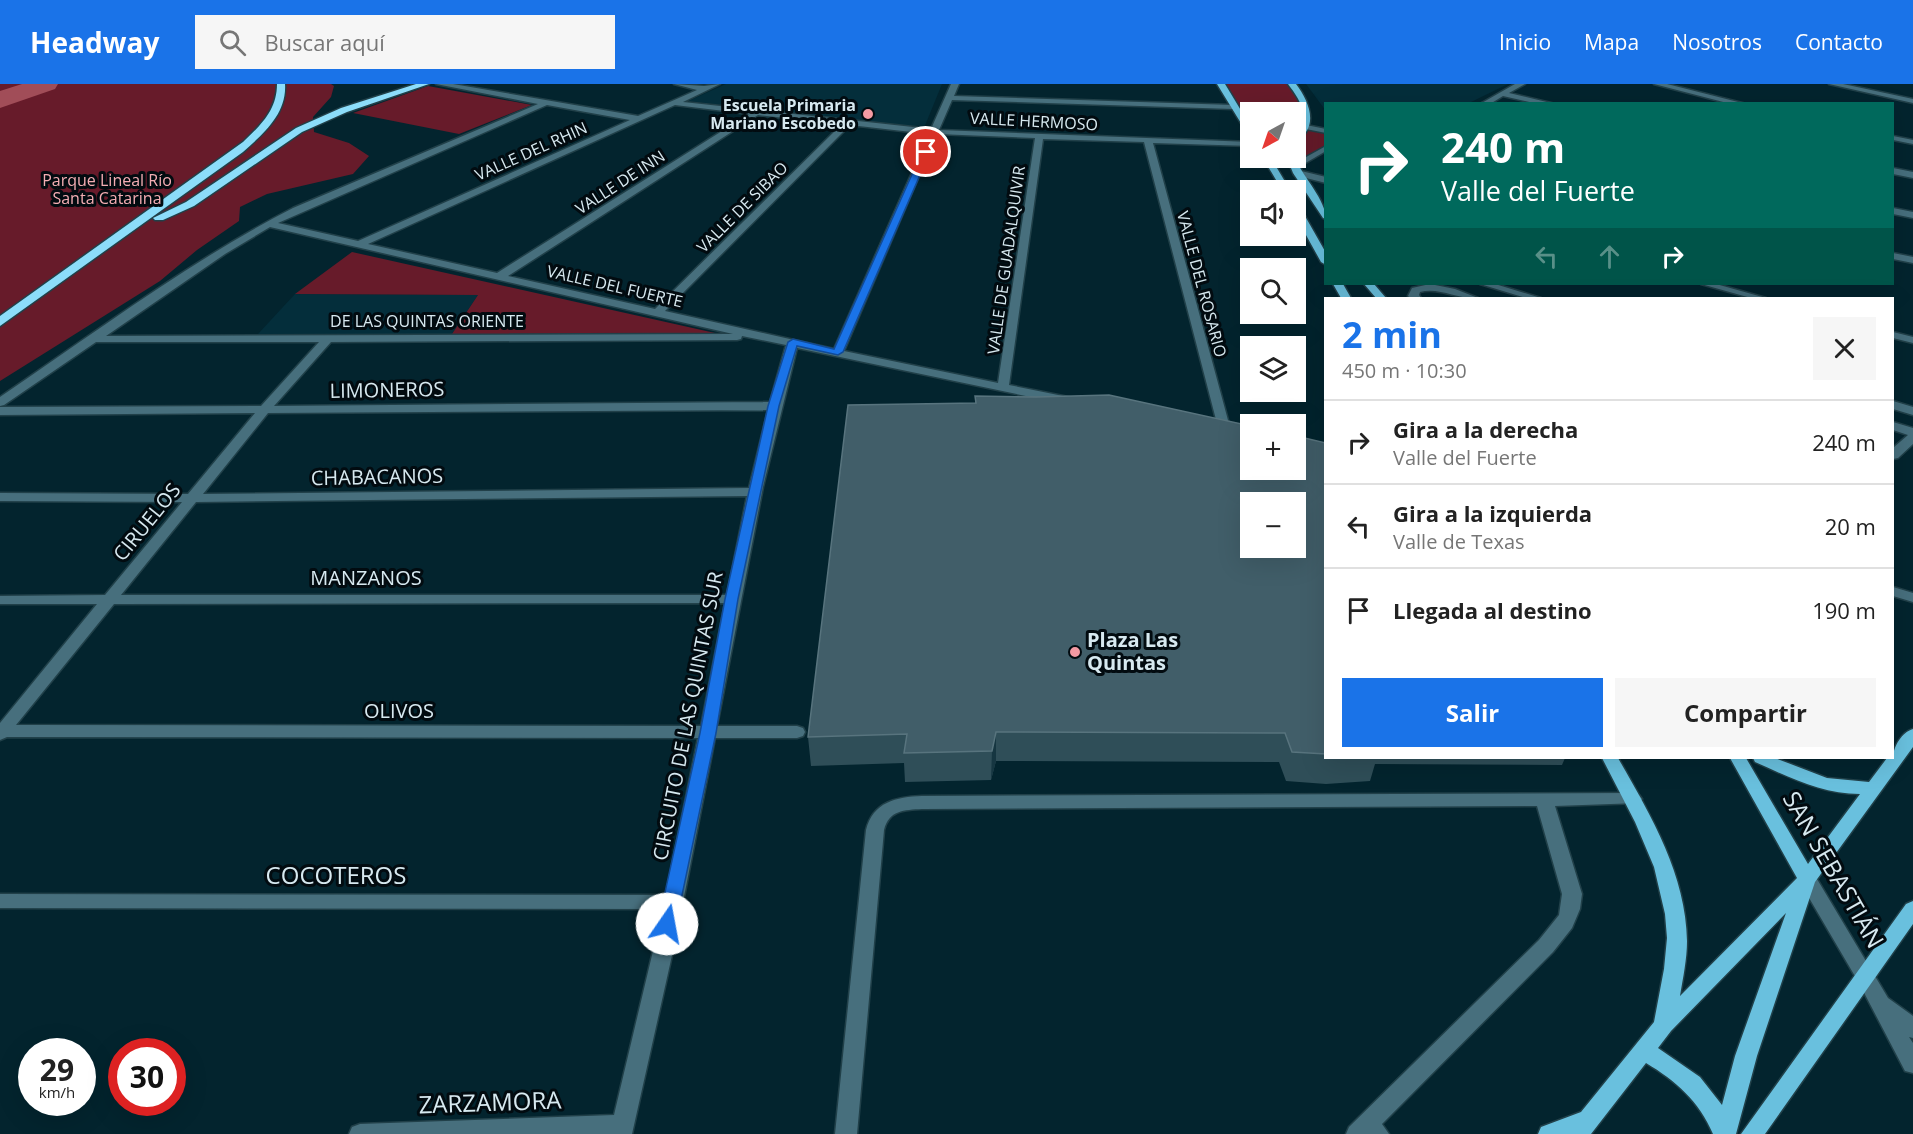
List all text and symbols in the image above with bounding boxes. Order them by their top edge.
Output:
search box [195,15,615,69]
text: Headway [30,23,159,61]
icon: search [216,26,249,59]
text: Buscar aquí [264,27,385,57]
text: Inicio [1499,28,1551,56]
text: Mapa [1584,28,1639,56]
text: Nosotros [1672,28,1762,56]
text: Contacto [1795,28,1883,56]
place label: Escuela Primaria Mariano Escobedo [710,94,856,134]
north arrow [1240,102,1306,168]
map controls [1240,102,1306,558]
marker: Escuela Primaria Mariano Escobedo [861,107,875,121]
street label: VALLE HERMOSO [969,107,1099,135]
street label: VALLE DEL RHIN [471,116,591,186]
text: 240 m [1441,118,1565,175]
pin [900,126,951,177]
icon: right [1342,126,1420,204]
icon: arrive [909,135,942,168]
street label: VALLE DE INN [571,145,669,219]
street label: VALLE DE SIBAO [692,157,792,257]
street label: VALLE DE GUADALQUIVIR [982,164,1030,356]
park label: Parque Lineal Río Santa Catarina [42,169,172,209]
text: Valle del Fuerte [1441,172,1635,209]
button: sound [1240,180,1306,246]
street label: VALLE DEL ROSARIO [1172,209,1232,359]
icon: left [1530,240,1563,273]
icon: ahead [1593,240,1626,273]
icon: right [1656,240,1689,273]
button: search [1240,258,1306,324]
street label: VALLE DEL FUERTE [545,260,685,312]
street label: DE LAS QUINTAS ORIENTE [330,310,524,332]
text: 2 min [1342,310,1442,359]
button: close [1813,317,1876,380]
button: layers [1240,336,1306,402]
text: 450 m · 10:30 [1342,357,1467,384]
street label: LIMONEROS [329,375,445,404]
button: + [1240,414,1306,480]
text: Gira a la derecha [1393,414,1578,444]
icon: right [1342,426,1375,459]
text: 240 m [1812,427,1876,457]
text: Valle del Fuerte [1393,444,1537,471]
street label: CHABACANOS [311,462,443,491]
street label: CIRUELOS [107,477,186,566]
button: − [1240,492,1306,558]
text: Gira a la izquierda [1393,498,1592,528]
icon: left [1342,510,1375,543]
text: 20 m [1825,511,1876,541]
text: Valle de Texas [1393,528,1525,555]
street label: MANZANOS [310,564,422,591]
street label: CIRCUITO DE LAS QUINTAS SUR [646,569,729,863]
icon: arrive [1342,594,1375,627]
text: Llegada al destino [1393,595,1592,625]
text: 190 m [1812,595,1876,625]
place label: Plaza Las Quintas [1087,626,1178,676]
marker: Plaza Las Quintas [1068,645,1082,659]
button: Salir [1342,678,1603,747]
button: Compartir [1615,678,1876,747]
street label: OLIVOS [364,697,434,724]
street label: SAN SEBASTIÁN [1776,785,1893,954]
street label: COCOTEROS [266,858,406,891]
position arrow [635,892,699,956]
speed limit sign: 30 [108,1038,186,1116]
text: 29 [40,1049,74,1090]
text: km/h [39,1082,75,1102]
street label: ZARZAMORA [418,1082,563,1120]

